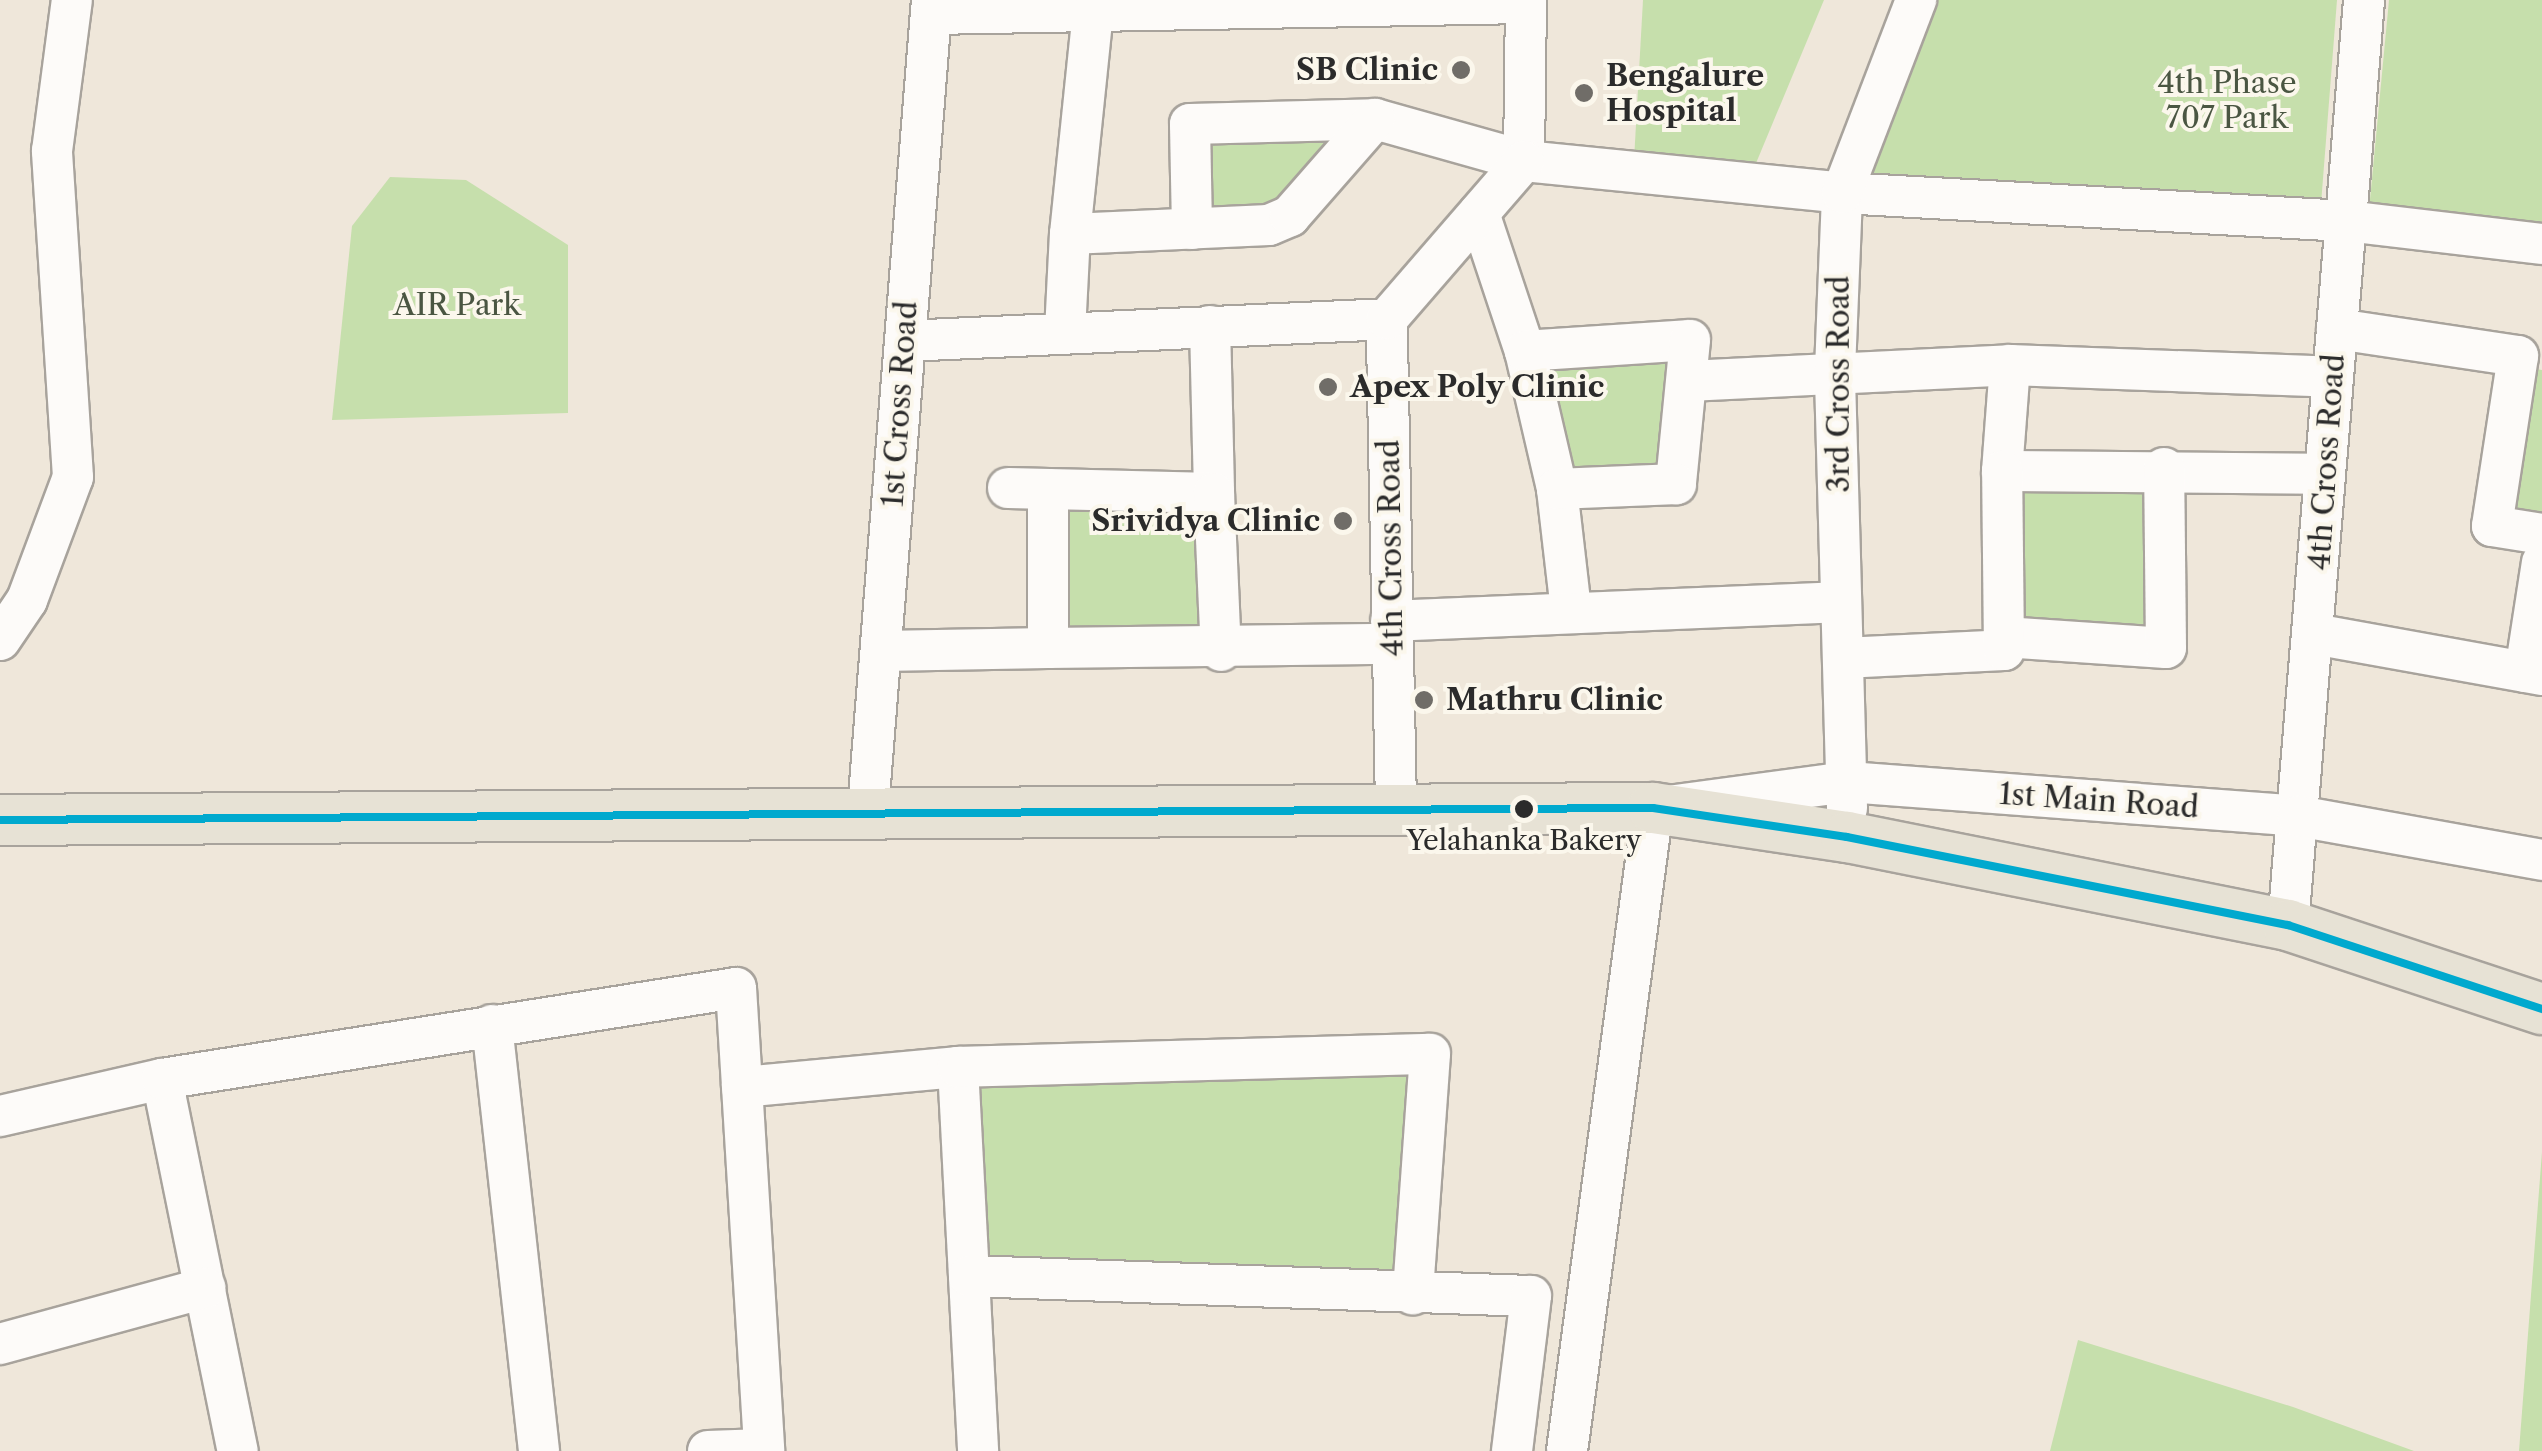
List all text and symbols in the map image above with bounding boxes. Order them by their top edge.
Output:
place label: SB Clinic [1296,52,1438,88]
marker: SB Clinic [1448,57,1474,83]
place label: Bengalure Hospital [1606,58,1764,128]
park label: 4th Phase 707 Park [2157,65,2297,136]
marker: Bengalure Hospital [1571,80,1597,106]
street label: 3rd Cross Road [1821,275,1857,493]
park label: AIR Park [393,287,521,323]
street label: 1st Cross Road [875,300,925,508]
street label: 4th Cross Road [2301,353,2353,571]
place label: Apex Poly Clinic [1350,369,1605,405]
marker: Apex Poly Clinic [1315,374,1341,400]
street label: 4th Cross Road [1371,439,1411,657]
place label: Srividya Clinic [1091,503,1320,539]
marker: Srividya Clinic [1330,508,1356,534]
place label: Mathru Clinic [1446,682,1663,718]
marker: Mathru Clinic [1411,687,1437,713]
street label: 1st Main Road [1998,776,2200,826]
marker: Yelahanka Bakery [1514,799,1534,819]
place label: Yelahanka Bakery [1406,823,1642,857]

